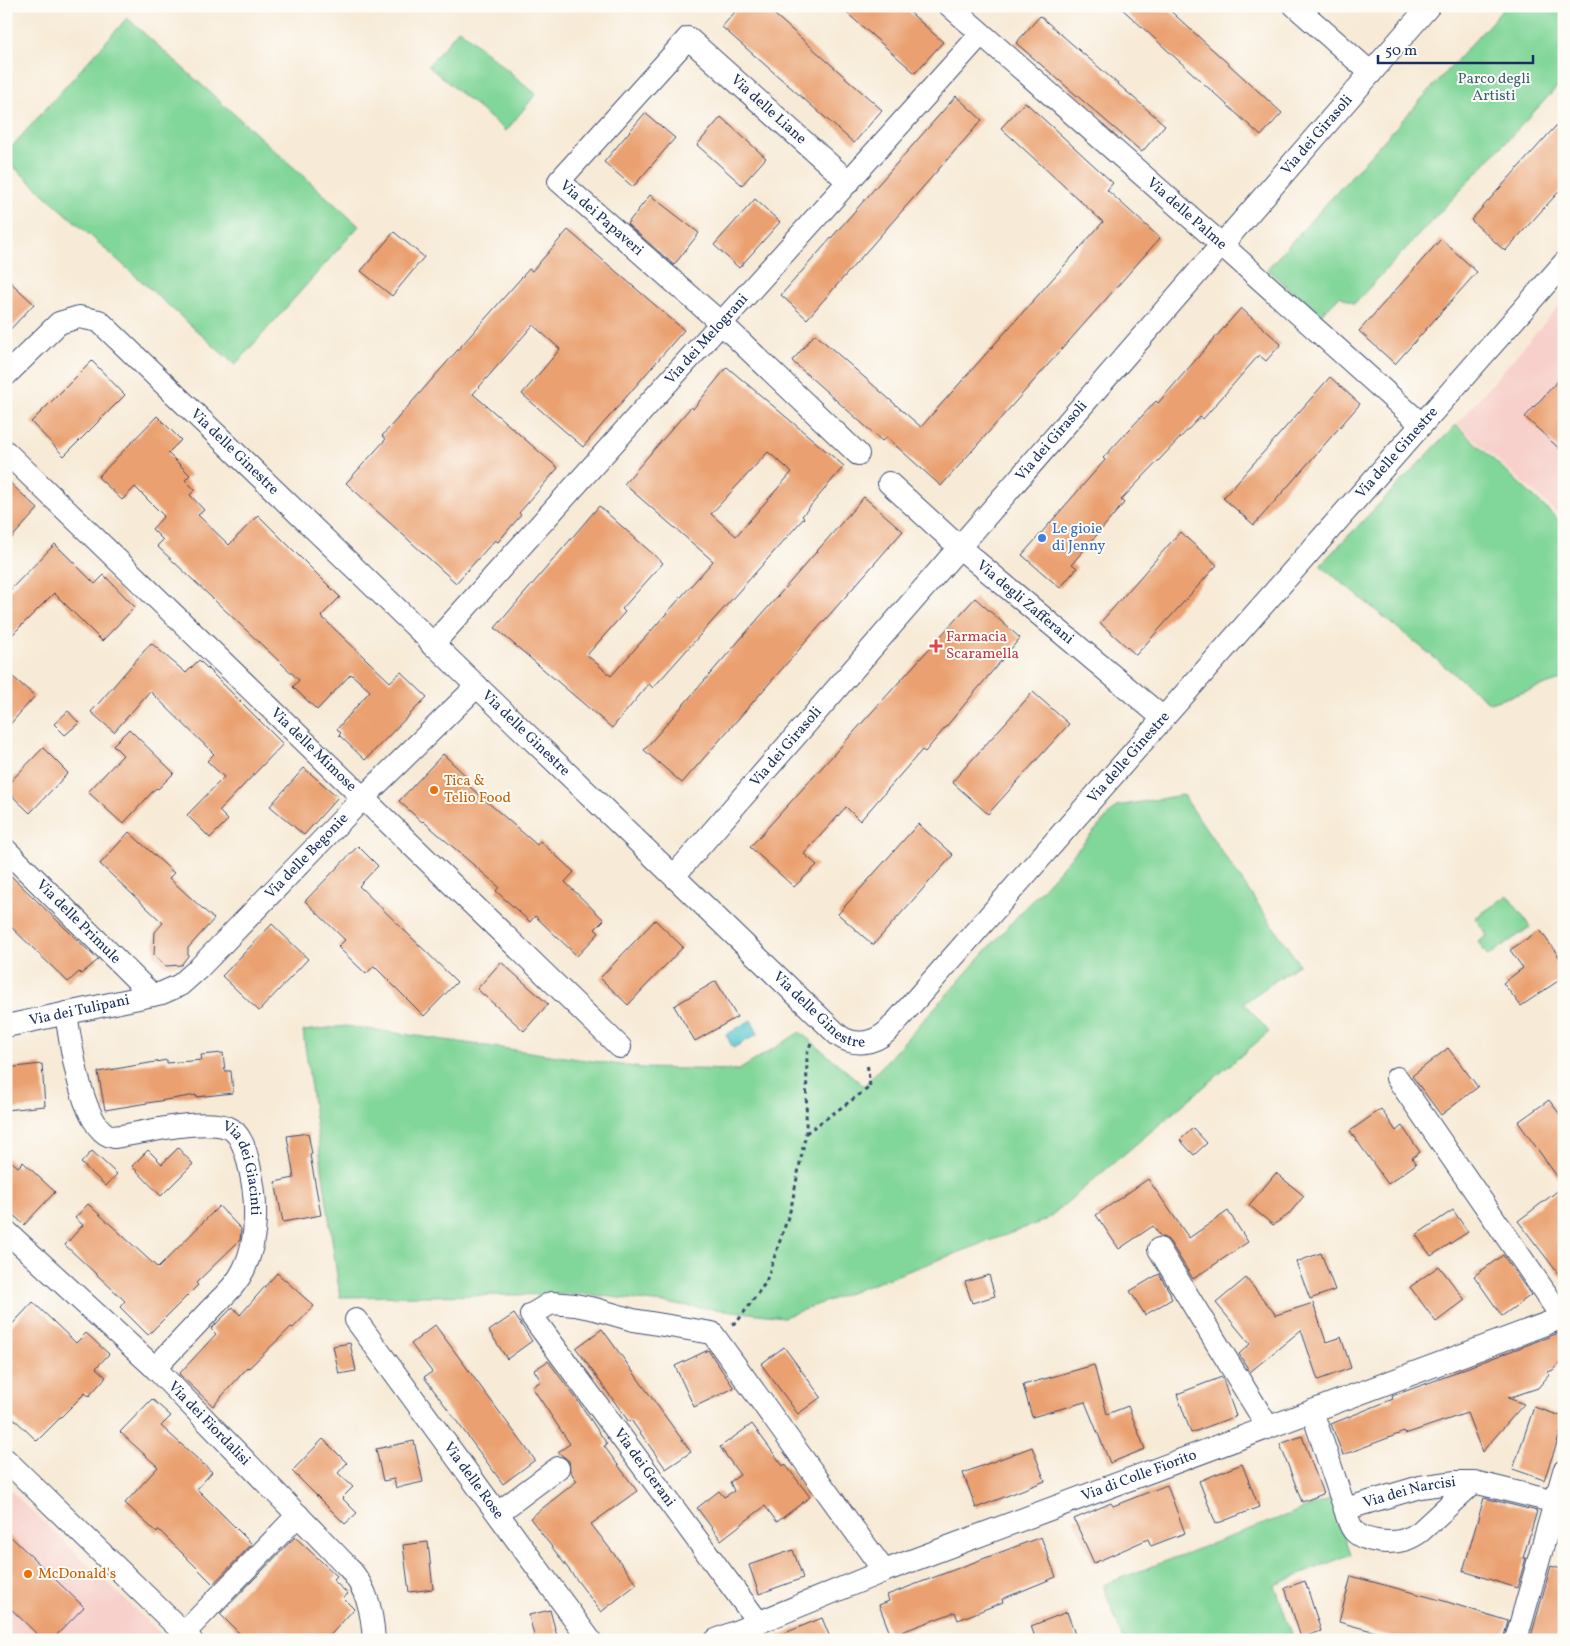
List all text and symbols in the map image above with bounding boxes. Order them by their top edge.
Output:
scale bar [1378,32,1532,64]
text: 50 m [1385,41,1417,62]
park label: Parco degli Artisti [1458,69,1530,107]
street label: Via delle Liane [725,70,811,150]
street label: Via dei Girasoli [1276,90,1358,180]
street label: Via delle Palme [1142,173,1231,255]
street label: Via dei Papaveri [555,176,648,261]
street label: Via dei Melograni [660,289,753,389]
street label: Via dei Girasoli [1011,396,1092,486]
street label: Via delle Ginestre [1351,402,1443,503]
street label: Via delle Ginestre [186,404,284,500]
place label: Le gioie di Jenny [1052,519,1105,557]
marker: Le gioie di Jenny [1036,532,1048,544]
street label: Via degli Zafferani [972,555,1078,649]
place label: Farmacia Scaramella [946,627,1019,665]
marker: Farmacia Scaramella [930,640,942,652]
street label: Via delle Ginestre [477,686,575,781]
street label: Via dei Girasoli [745,702,827,792]
street label: Via delle Mimose [266,703,361,797]
street label: Via delle Ginestre [1083,707,1175,808]
place label: Tica & Telio Food [444,771,511,809]
marker: Tica & Telio Food [428,784,440,796]
street label: Via delle Begonie [260,809,353,904]
street label: Via delle Primule [31,875,126,969]
street label: Via delle Ginestre [768,967,866,1053]
street label: Via dei Tulipani [27,990,132,1031]
street label: Via dei Giacinti [219,1116,266,1215]
street label: Via dei Fiordalisi [163,1377,255,1471]
street label: Via dei Gerani [608,1424,680,1512]
street label: Via delle Rose [438,1438,509,1523]
street label: Via di Colle Fiorito [1078,1445,1200,1507]
street label: Via dei Narcisi [1361,1472,1457,1514]
place label: McDonald's [38,1564,116,1585]
marker: McDonald's [22,1568,34,1580]

